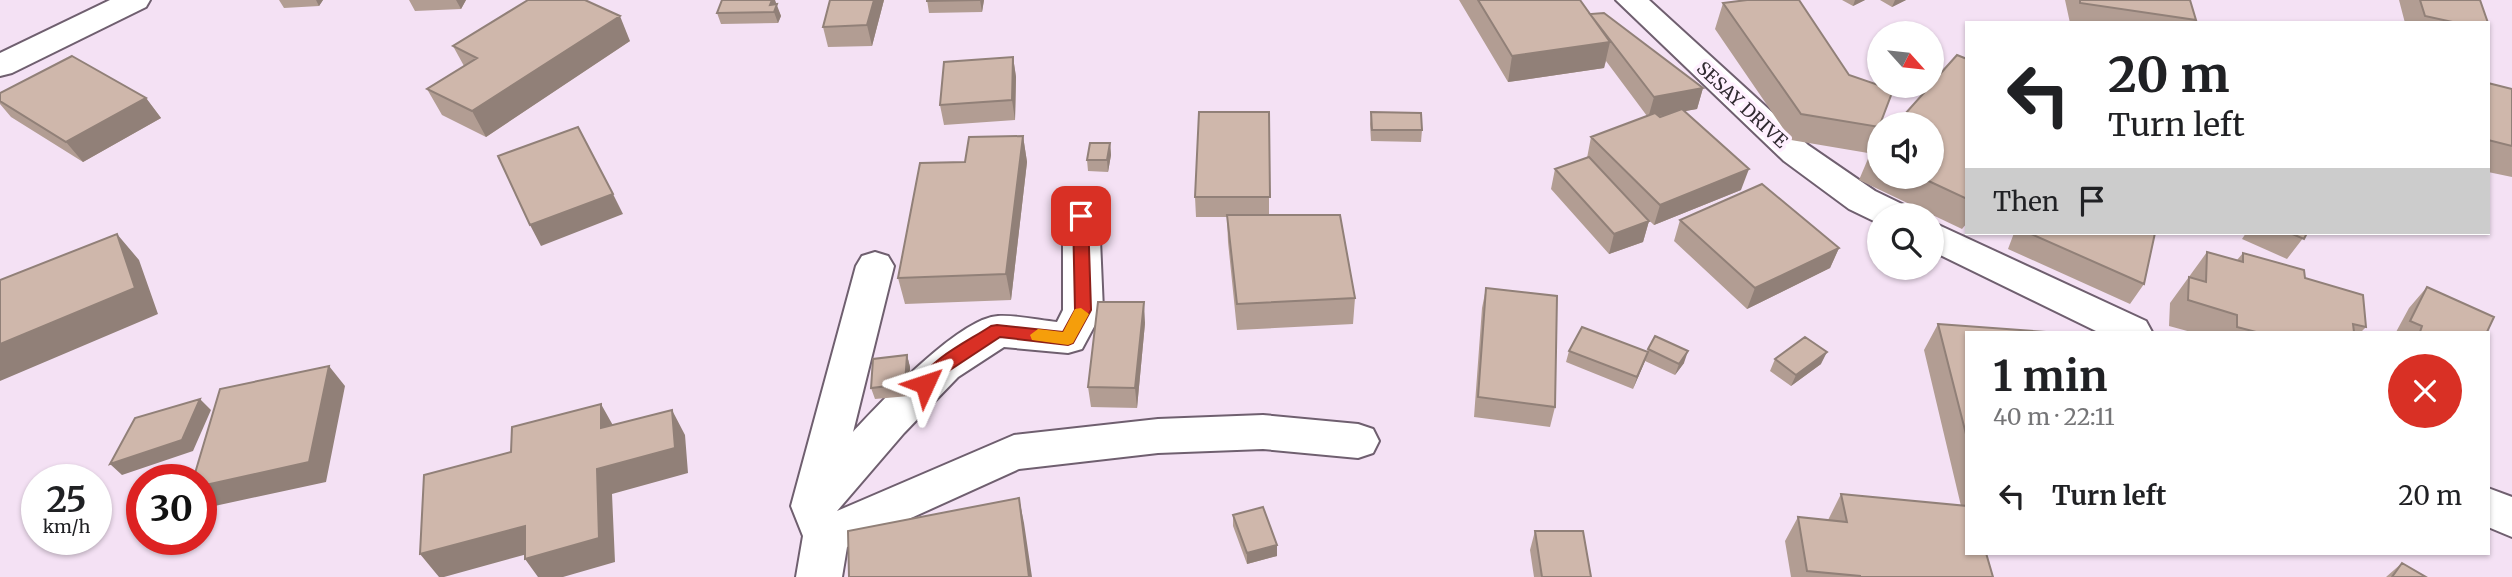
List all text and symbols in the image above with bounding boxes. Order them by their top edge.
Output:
north arrow [1867,21,1944,98]
map controls [1867,21,1944,280]
text: 20 m [2108,44,2229,105]
icon: left [1993,49,2084,140]
street label: SESAY DRIVE [1692,57,1793,153]
text: Turn left [2108,105,2245,145]
button: sound [1867,112,1944,189]
icon: arrive [2073,182,2111,220]
text: Then [1993,185,2059,218]
pin [1051,186,1111,246]
icon: arrive [1062,197,1100,235]
button: search [1867,203,1944,280]
position arrow [888,347,962,421]
text: 1 min [1993,350,2107,402]
button: close [2388,354,2462,428]
text: 40 m · 22:11 [1993,402,2115,431]
speed limit sign: 30 [126,464,217,555]
icon: left [1993,477,2031,515]
text: 25 [46,478,87,522]
text: Turn left [2052,479,2166,512]
text: 20 m [2398,479,2462,512]
text: km/h [43,515,90,538]

